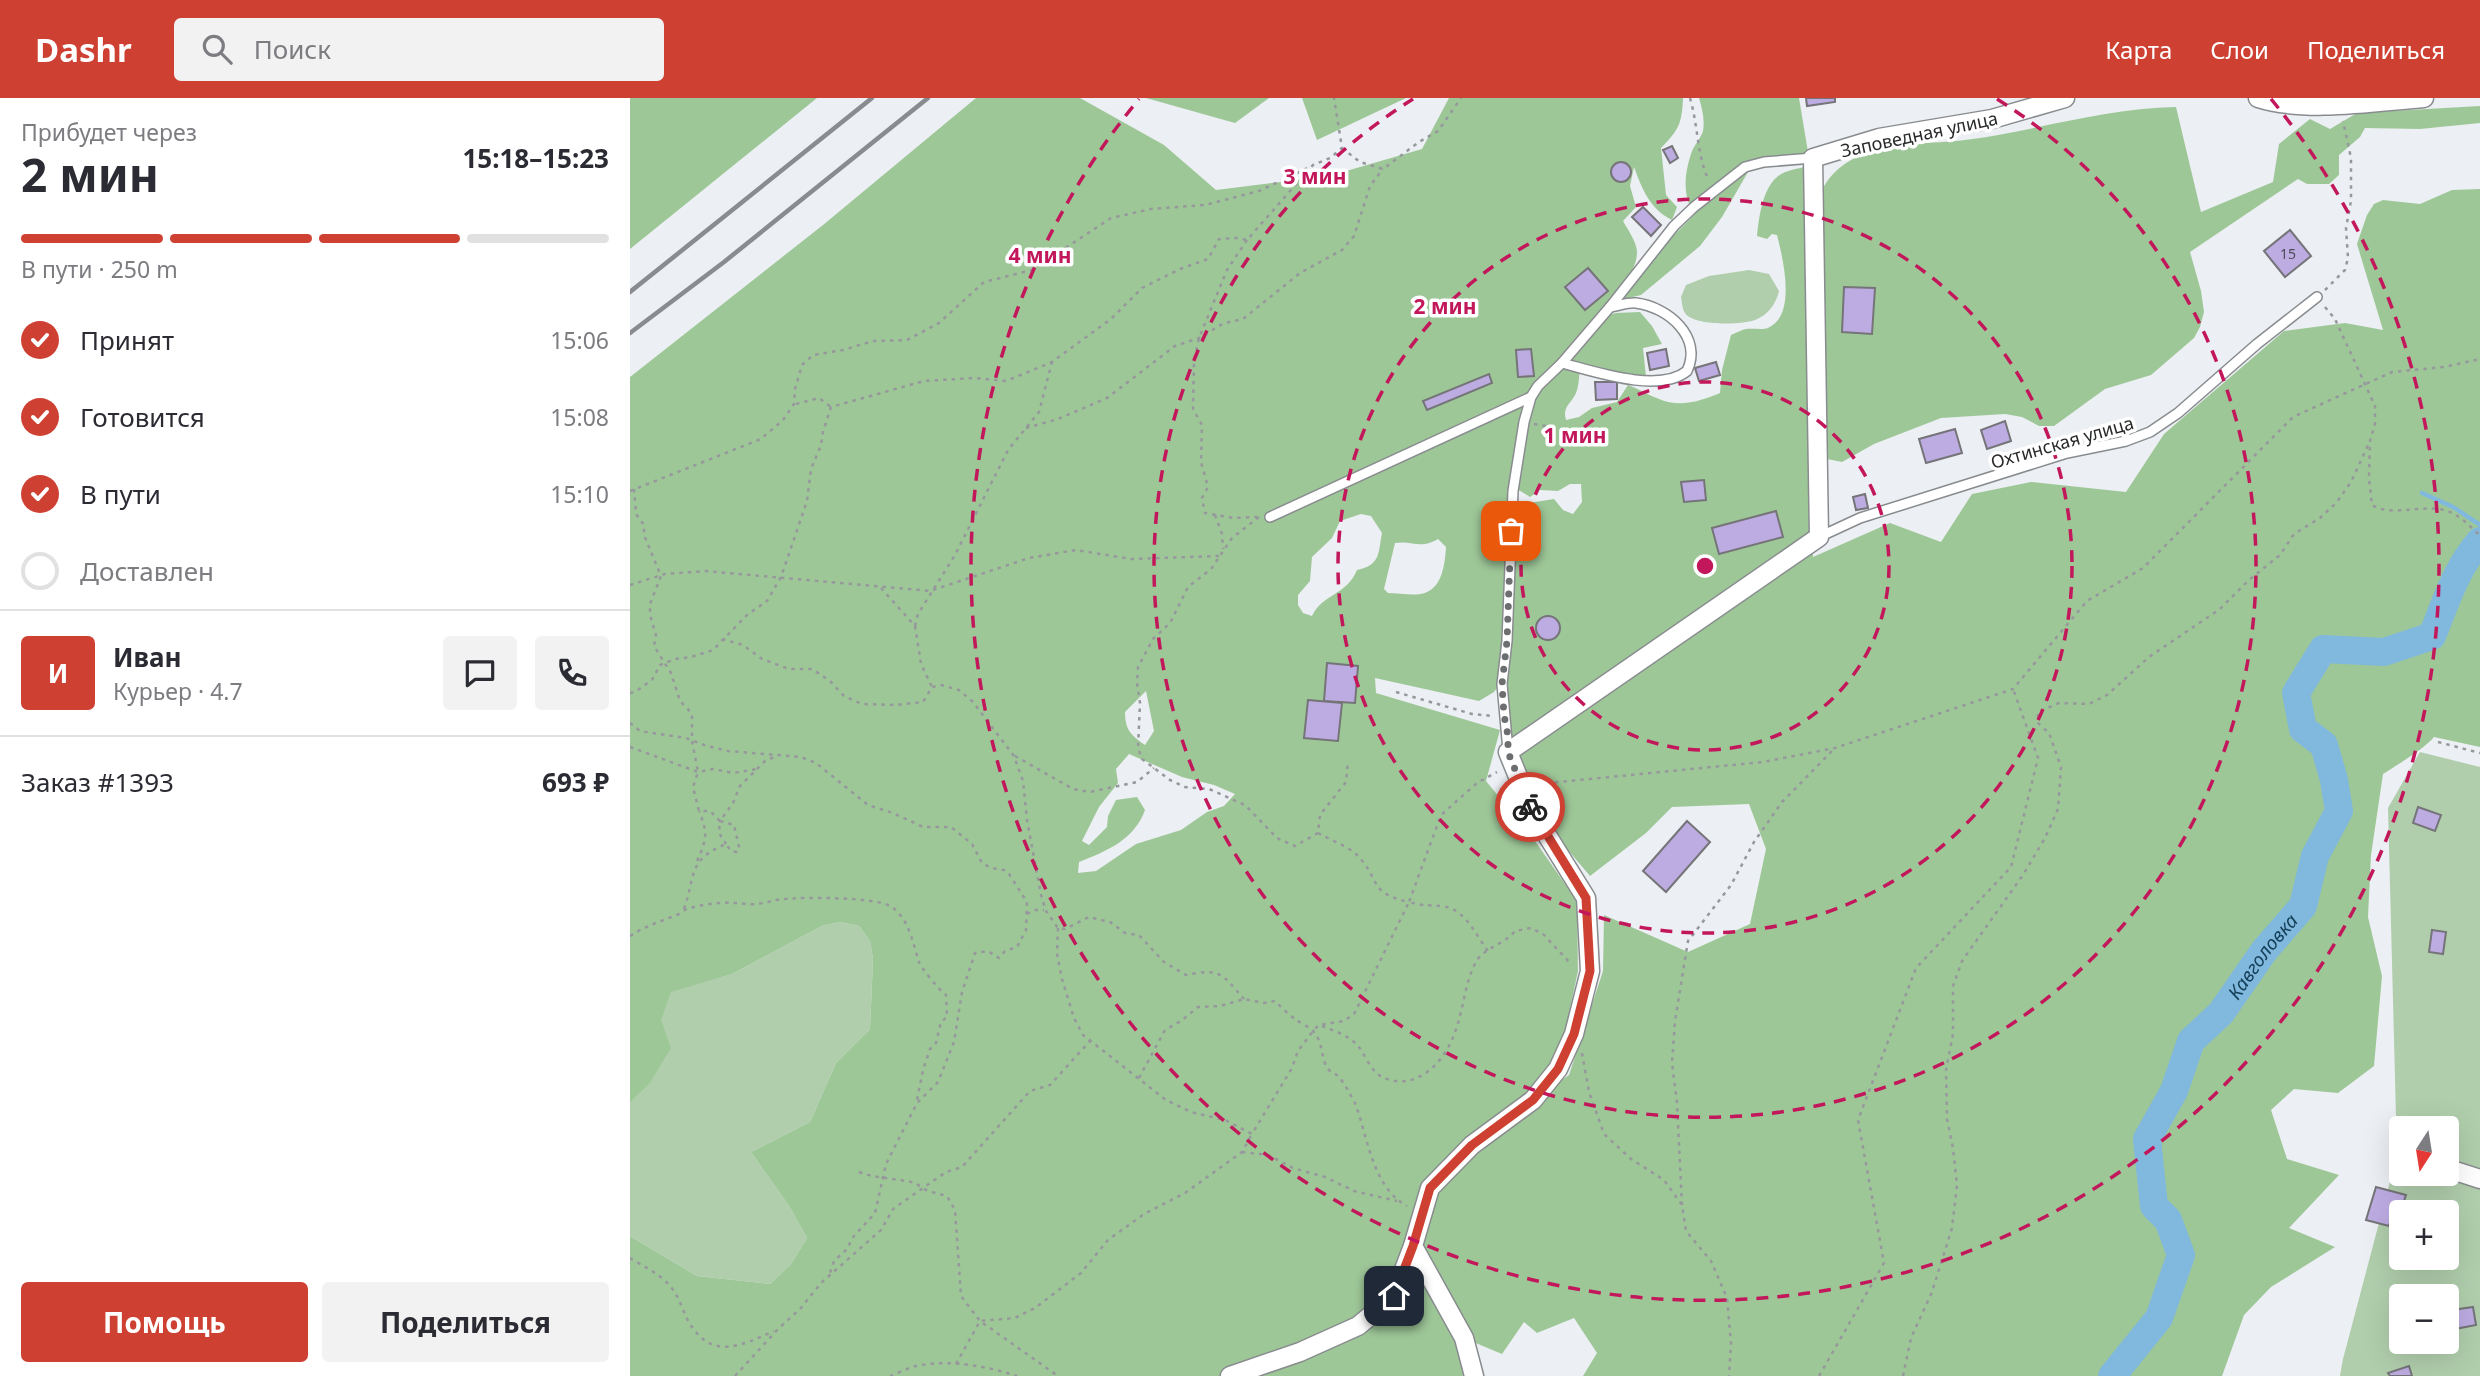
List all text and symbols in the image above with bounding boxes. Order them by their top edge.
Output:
search box [174,18,664,81]
text: Dashr [35,27,132,72]
icon: search [198,30,236,68]
text: Поиск [254,31,331,67]
text: Карта [2105,33,2172,66]
text: Слои [2210,33,2269,66]
text: Поделиться [2307,33,2445,66]
street label: Заповедная улица [1838,106,2000,162]
text: Прибудет через [21,116,197,148]
text: 15:18–15:23 [462,140,609,176]
text: 2 мин [21,143,159,205]
text: 3 мин [1284,162,1346,190]
text: 4 мин [1009,241,1071,269]
house number: 15 [2280,244,2296,263]
text: В пути · 250 m [21,253,178,285]
text: 2 мин [1414,292,1476,320]
icon: check [21,321,59,359]
text: Принят [80,322,174,358]
text: 15:06 [550,324,609,356]
icon: check [21,398,59,436]
text: Готовится [80,399,205,435]
text: 15:08 [550,401,609,433]
street label: Охтинская улица [1988,410,2136,474]
text: 1 мин [1544,421,1606,449]
icon: check [21,475,59,513]
text: В пути [80,476,161,512]
text: 15:10 [550,478,609,510]
pin [1481,501,1541,561]
icon: bag [1492,512,1530,550]
text: Доставлен [80,553,214,589]
centre of rings [1693,554,1717,578]
button: chat [443,636,517,710]
button: phone [535,636,609,710]
text: Иван [113,639,182,675]
text: И [48,655,68,691]
text: Курьер · 4.7 [113,675,243,707]
text: Заказ #1393 [21,764,174,800]
text: 693 ₽ [542,764,609,800]
courier [1495,772,1565,842]
icon: bike [1511,788,1549,826]
water label: Кавголовка [2221,908,2304,1004]
north arrow [2389,1116,2459,1186]
map controls [2389,1116,2459,1354]
button: + [2389,1200,2459,1270]
pin [1364,1266,1424,1326]
icon: home [1375,1277,1413,1315]
button: Помощь [21,1282,308,1362]
button: Поделиться [322,1282,609,1362]
button: − [2389,1284,2459,1354]

